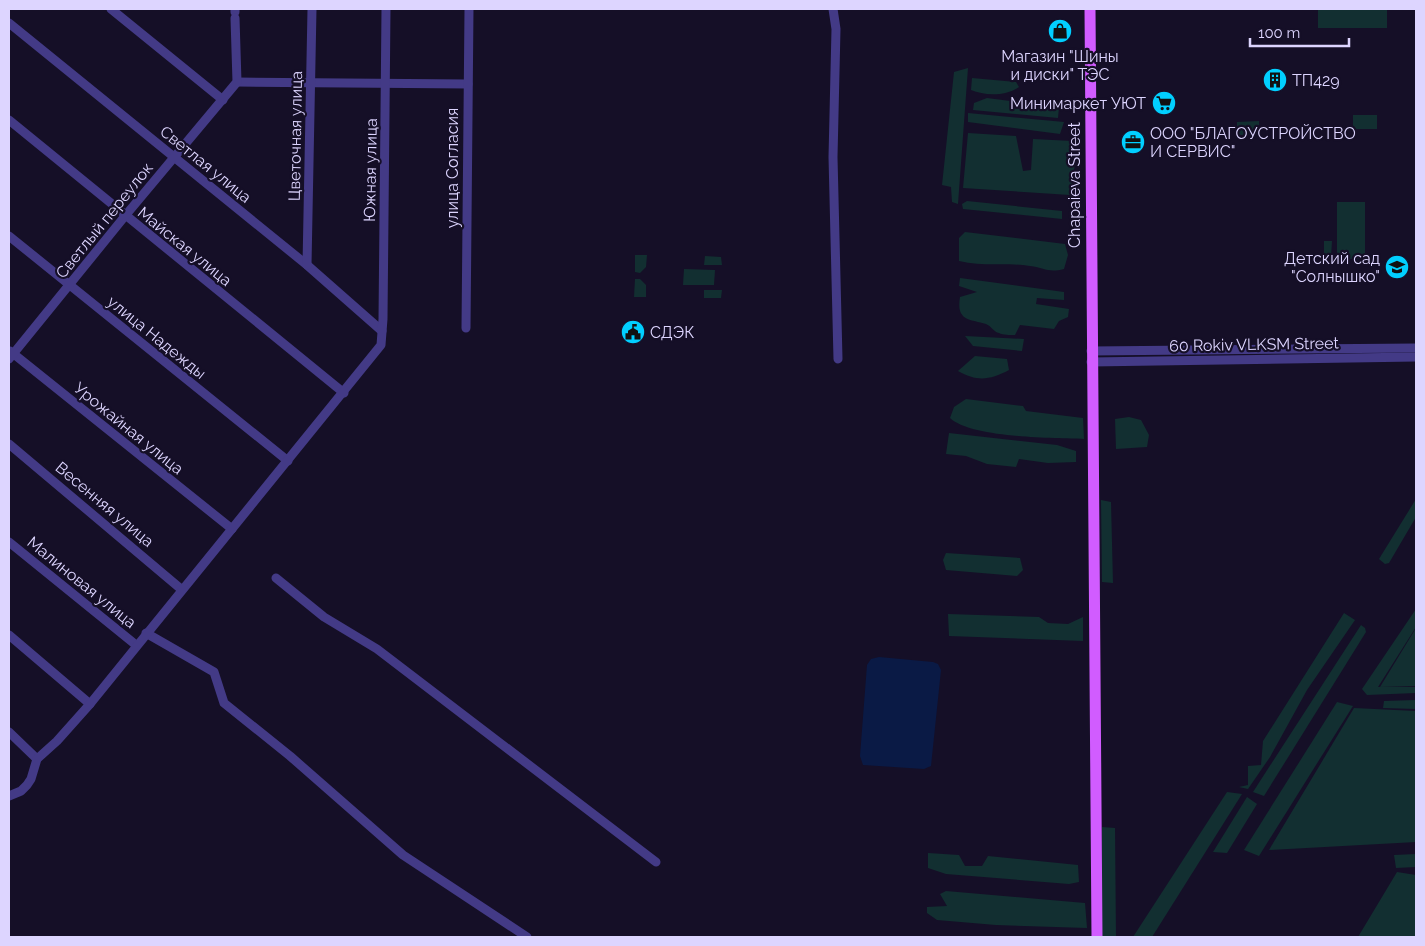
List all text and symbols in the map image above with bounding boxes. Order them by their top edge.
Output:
scale bar [1250,15,1349,47]
shop icon: Магазин "Шины и диски" ТЭС [1047,18,1073,44]
text: 100 m [1258,24,1300,42]
place label: Магазин "Шины и диски" ТЭС [1001,47,1119,84]
building icon: ТП429 [1262,67,1288,93]
street label: Цветочная улица [285,71,306,201]
place label: ТП429 [1292,71,1340,90]
supermarket icon: Минимаркет УЮТ [1151,90,1177,116]
place label: Минимаркет УЮТ [1010,94,1146,113]
street label: улица Согласия [443,108,462,228]
street label: Южная улица [360,118,381,222]
street label: Chapaieva Street [1065,121,1084,248]
street label: Светлая улица [156,122,255,207]
place label: ООО "БЛАГОУСТРОЙСТВО И СЕРВИС" [1150,124,1356,161]
office icon: ООО "БЛАГОУСТРОЙСТВО И СЕРВИС" [1120,129,1146,155]
street label: Светлый переулок [52,159,157,282]
street label: Майская улица [134,203,235,290]
place label: Детский сад "Солнышко" [1284,249,1380,286]
school or university icon: Детский сад "Солнышко" [1384,254,1410,280]
street label: улица Надежды [104,292,210,383]
public building icon: СДЭК [620,319,646,345]
place label: СДЭК [650,323,694,342]
street label: 60 Rokiv VLKSM Street [1169,334,1340,355]
street label: Урожайная улица [70,378,187,478]
street label: Весенняя улица [52,458,158,551]
street label: Малиновая улица [23,533,140,632]

